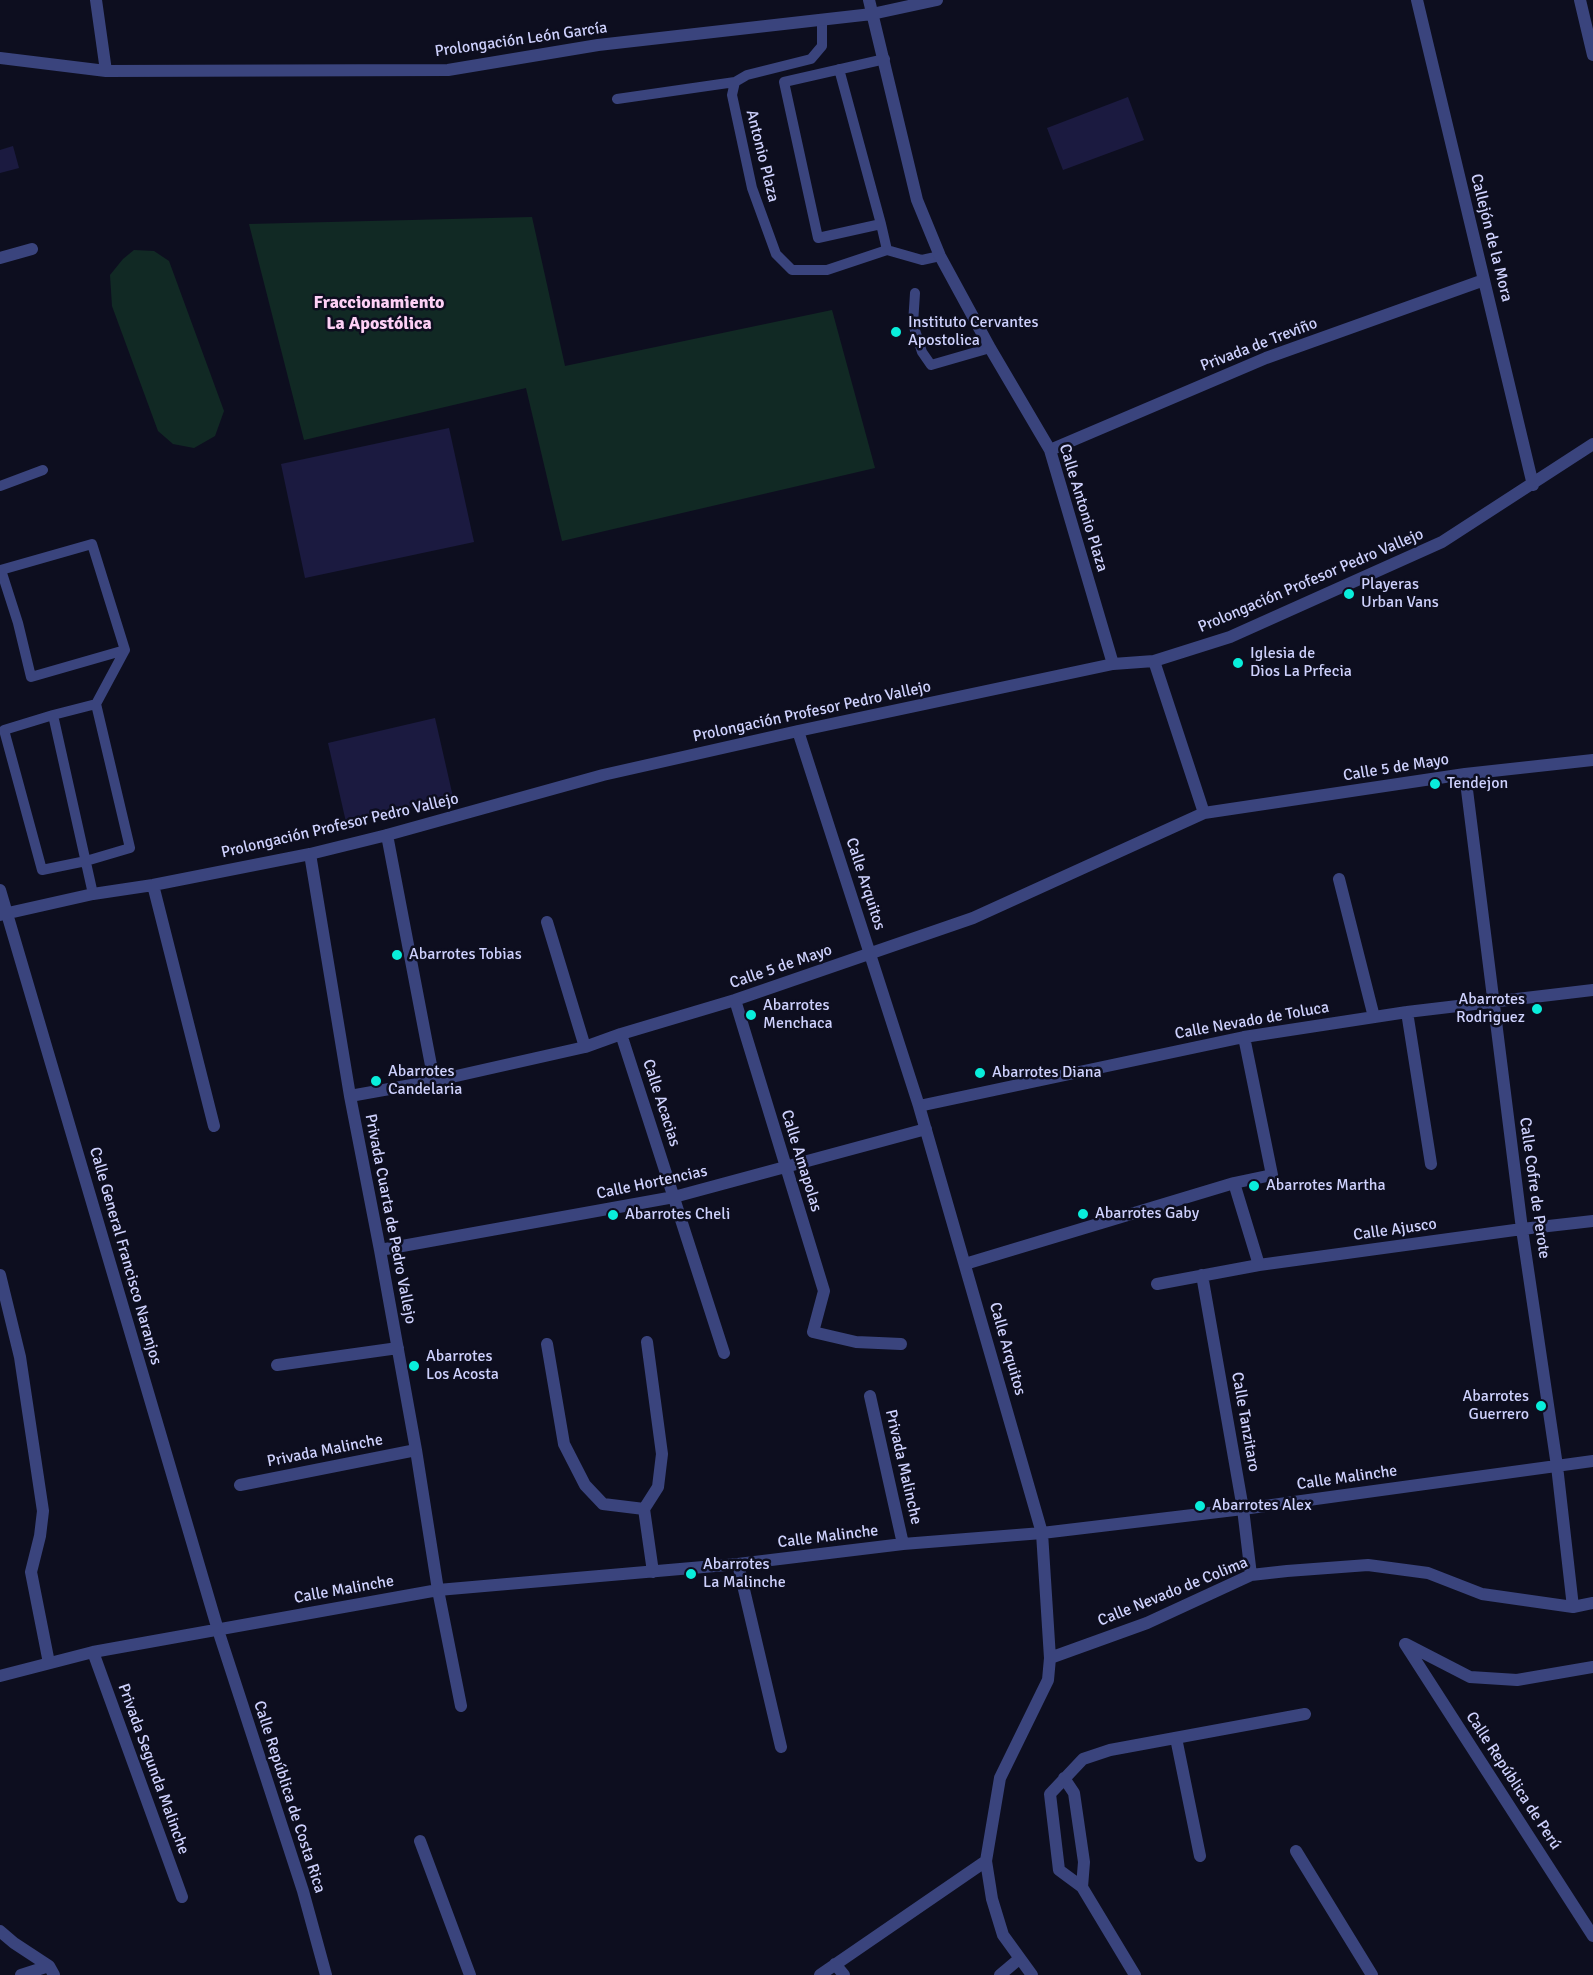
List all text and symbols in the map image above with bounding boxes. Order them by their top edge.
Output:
street label: Prolongación León García [433,18,609,62]
street label: Antonio Plaza [741,108,783,204]
street label: Callejón de la Mora [1466,172,1516,304]
district label: Fraccionamiento La Apostólica [314,292,444,334]
place label: Instituto Cervantes Apostolica [908,313,1039,351]
street label: Privada de Treviño [1198,314,1320,376]
marker: Instituto Cervantes Apostolica [889,325,903,339]
street label: Calle Antonio Plaza [1054,442,1112,574]
street label: Prolongación Profesor Pedro Vallejo [1195,525,1427,637]
place label: Playeras Urban Vans [1361,575,1439,613]
marker: Playeras Urban Vans [1342,587,1356,601]
place label: Iglesia de Dios La Prfecia [1250,644,1352,682]
marker: Iglesia de Dios La Prfecia [1231,656,1245,670]
street label: Prolongación Profesor Pedro Vallejo [691,677,933,747]
street label: Calle 5 de Mayo [1342,750,1450,786]
place label: Tendejon [1447,774,1508,794]
marker: Tendejon [1428,777,1442,791]
street label: Prolongación Profesor Pedro Vallejo [219,789,461,863]
street label: Calle Arquitos [841,835,889,933]
street label: Calle 5 de Mayo [727,941,835,993]
place label: Abarrotes Tobias [409,945,522,965]
marker: Abarrotes Tobias [390,948,404,962]
place label: Abarrotes Rodriguez [1456,990,1525,1028]
place label: Abarrotes Menchaca [763,996,833,1034]
street label: Calle Nevado de Toluca [1173,998,1331,1044]
marker: Abarrotes Rodriguez [1530,1002,1544,1016]
marker: Abarrotes Menchaca [744,1008,758,1022]
street label: Calle Acacias [638,1057,684,1149]
place label: Abarrotes Candelaria [388,1062,462,1100]
place label: Abarrotes Diana [992,1063,1102,1083]
marker: Abarrotes Diana [973,1066,987,1080]
marker: Abarrotes Candelaria [369,1074,383,1088]
street label: Calle Amapolas [776,1108,826,1214]
street label: Privada Cuarta de Pedro Vallejo [360,1112,420,1326]
street label: Calle Cofre de Perote [1515,1116,1553,1260]
street label: Calle General Francisco Naranjos [85,1145,165,1367]
street label: Calle Hortencias [595,1162,709,1204]
place label: Abarrotes Martha [1266,1176,1386,1196]
marker: Abarrotes Martha [1247,1179,1261,1193]
place label: Abarrotes Gaby [1095,1204,1199,1224]
place label: Abarrotes Cheli [625,1205,730,1225]
marker: Abarrotes Gaby [1076,1207,1090,1221]
marker: Abarrotes Cheli [606,1208,620,1222]
street label: Calle Ajusco [1352,1215,1438,1245]
street label: Calle Arquitos [985,1300,1029,1398]
place label: Abarrotes Los Acosta [426,1347,499,1385]
marker: Abarrotes Los Acosta [407,1359,421,1373]
street label: Calle Tanzitaro [1227,1371,1263,1473]
place label: Abarrotes Guerrero [1463,1387,1529,1425]
marker: Abarrotes Guerrero [1534,1399,1548,1413]
street label: Privada Malinche [880,1408,926,1526]
street label: Privada Malinche [265,1430,385,1472]
street label: Calle Malinche [1296,1461,1398,1495]
place label: Abarrotes Alex [1212,1496,1312,1516]
marker: Abarrotes Alex [1193,1499,1207,1513]
street label: Calle Malinche [777,1521,879,1553]
street label: Calle Nevado de Colima [1095,1553,1251,1631]
place label: Abarrotes La Malinche [703,1555,786,1593]
marker: Abarrotes La Malinche [684,1567,698,1581]
street label: Calle Malinche [292,1572,396,1608]
street label: Privada Segunda Malinche [113,1681,193,1857]
street label: Calle República de Costa Rica [249,1698,329,1896]
street label: Calle República de Perú [1461,1708,1565,1854]

